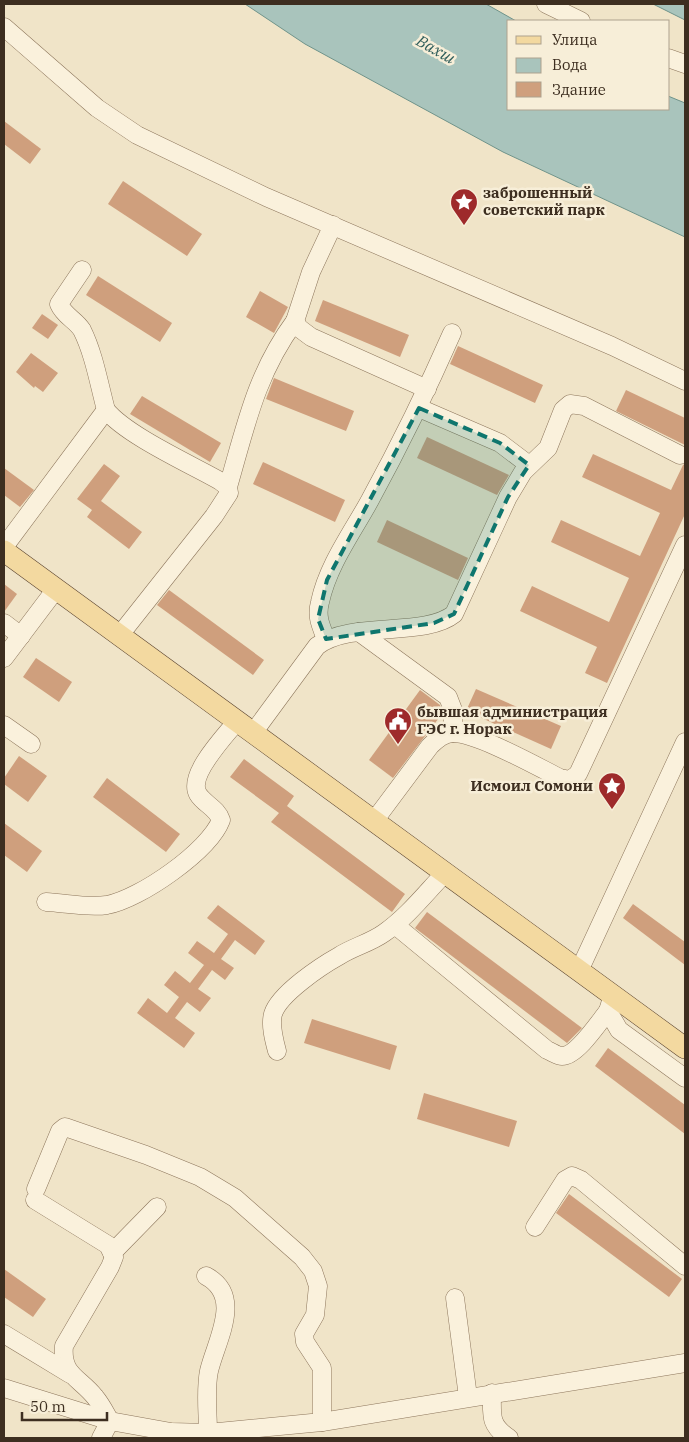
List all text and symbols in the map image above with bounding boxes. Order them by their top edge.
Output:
legend [507,20,669,110]
water label: Вахш [412,30,459,68]
text: Улица [552,30,597,49]
text: Вода [552,55,588,74]
text: Здание [552,80,606,99]
place label: заброшенный советский парк [483,183,605,219]
place icon: заброшенный советский парк [449,187,479,226]
place label: бывшая администрация ГЭС г. Норак [417,702,608,738]
public building icon: бывшая администрация ГЭС г. Норак [383,706,413,745]
place icon: Исмоил Сомони [597,771,627,810]
place label: Исмоил Сомони [471,776,593,795]
scale bar [22,1390,108,1422]
text: 50 m [30,1397,66,1416]

